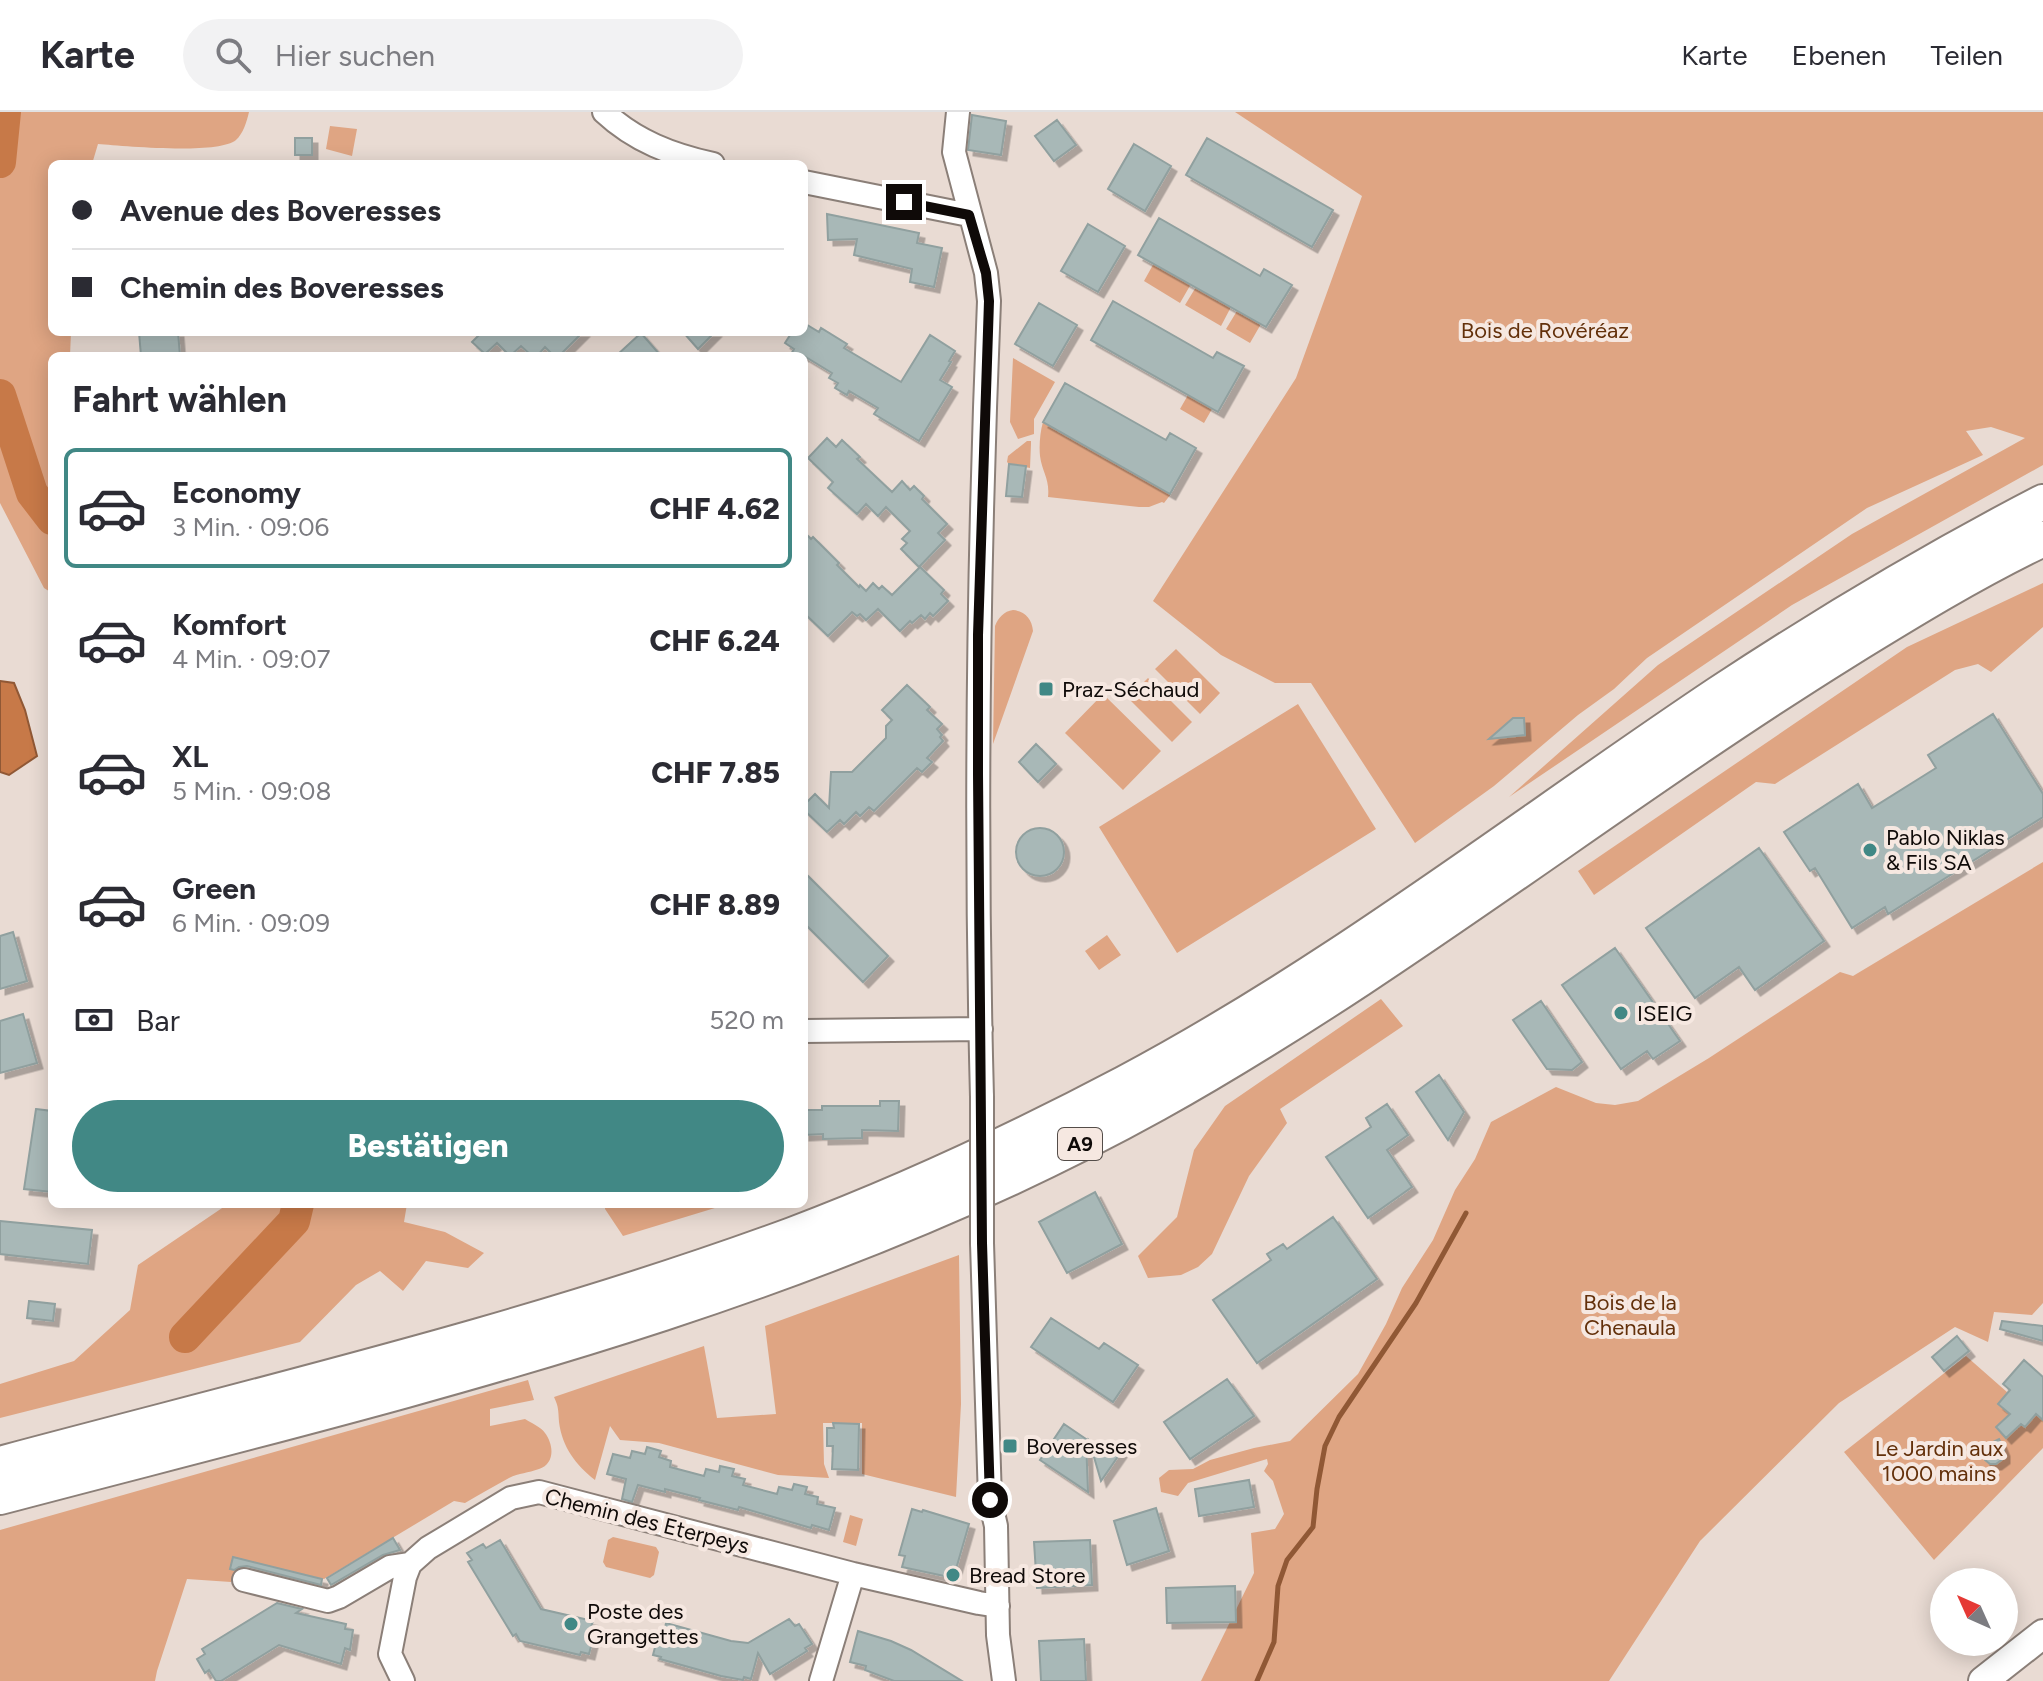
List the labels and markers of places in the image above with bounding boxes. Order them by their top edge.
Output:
place label: Praz-Séchaud [1062,676,1199,703]
marker: Praz-Séchaud [1037,680,1055,698]
place label: Pablo Niklas & Fils SA [1886,824,2005,876]
marker: Pablo Niklas & Fils SA [1861,841,1879,859]
place label: ISEIG [1637,1000,1692,1027]
marker: ISEIG [1612,1004,1630,1022]
place label: Boveresses [1026,1433,1137,1460]
marker: Boveresses [1001,1437,1019,1455]
place label: Bread Store [969,1562,1085,1589]
marker: Bread Store [944,1566,962,1584]
place label: Poste des Grangettes [587,1598,698,1650]
marker: Poste des Grangettes [562,1615,580,1633]

